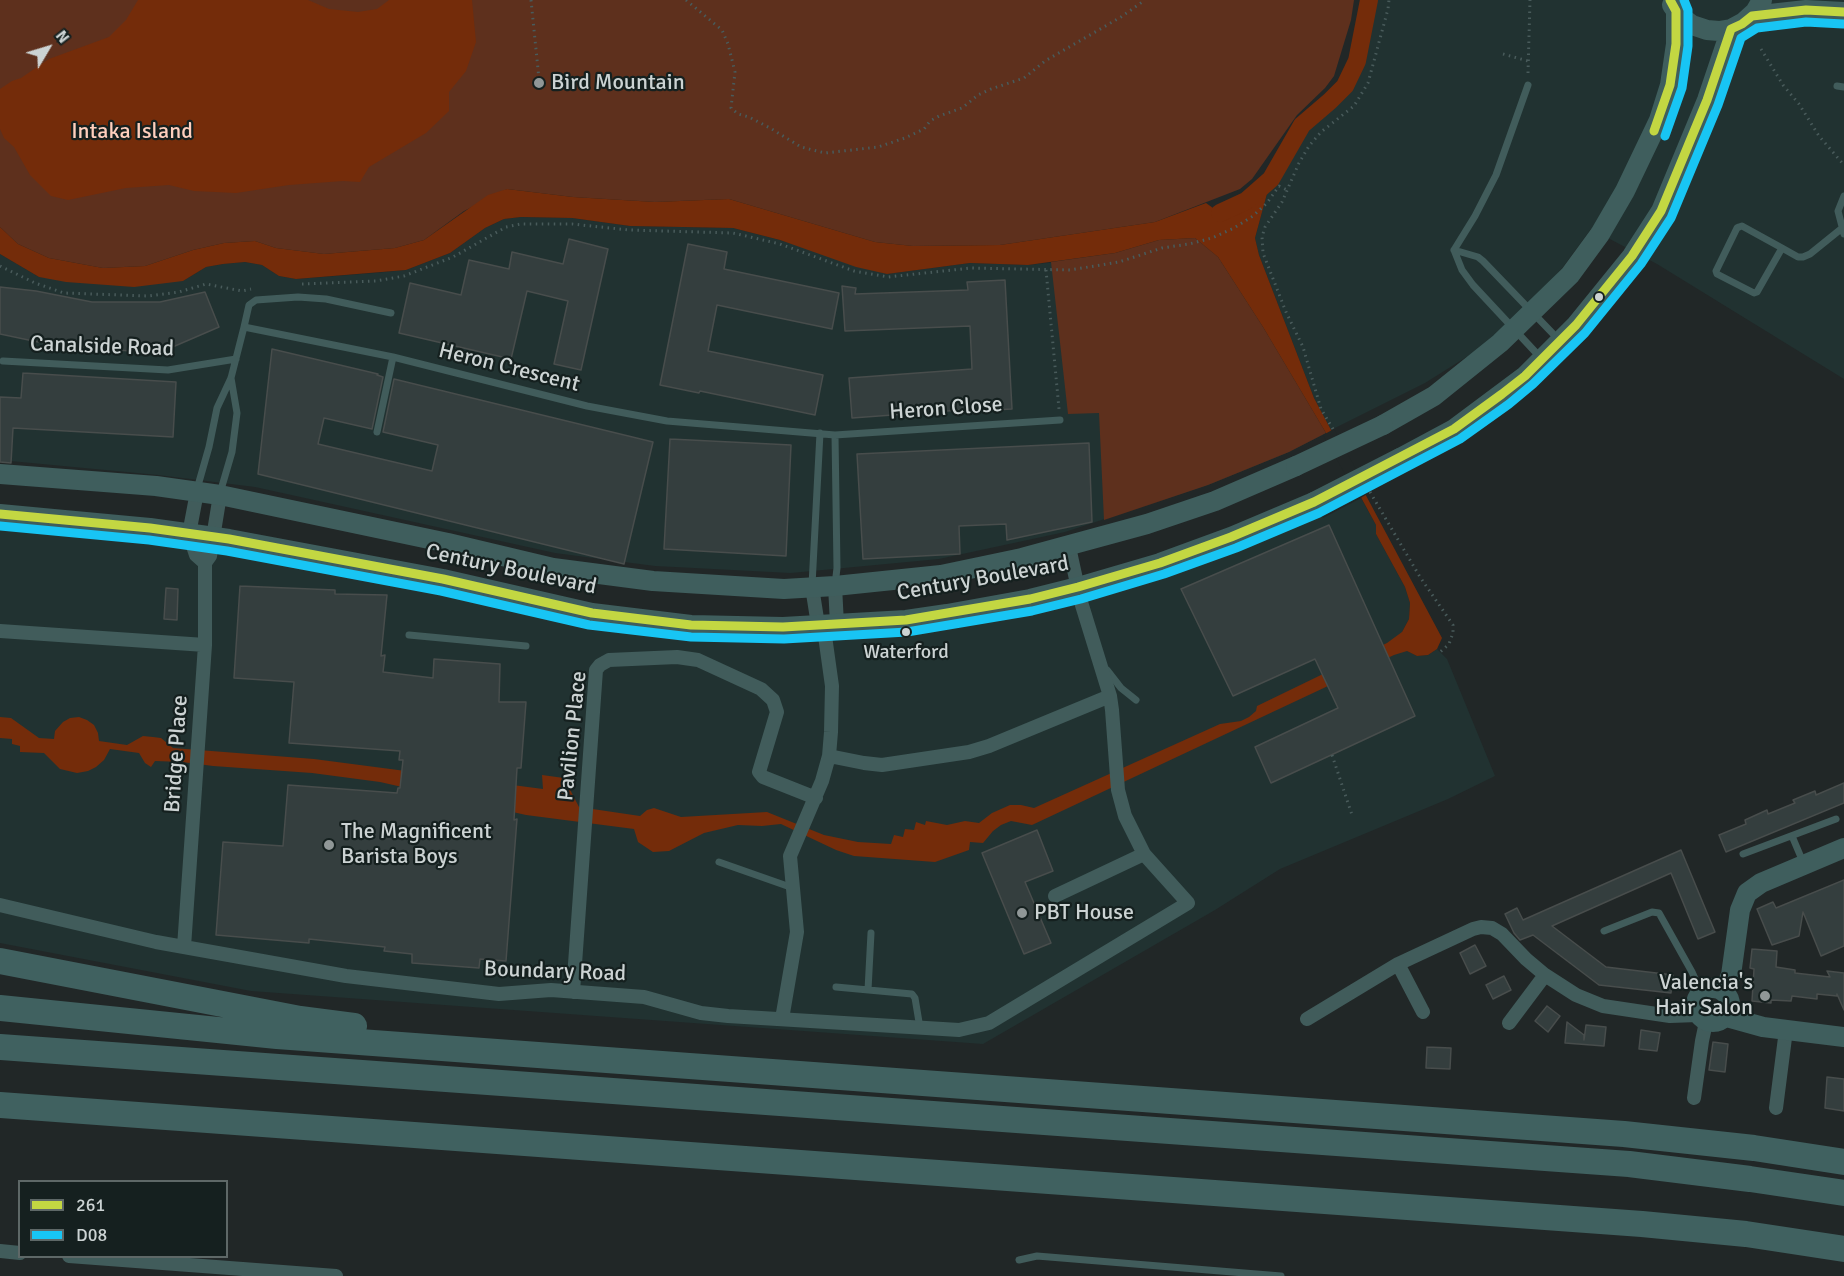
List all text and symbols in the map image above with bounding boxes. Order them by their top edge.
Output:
north arrow [18,18,78,78]
text: N [51,26,73,47]
place label: Bird Mountain [551,70,685,96]
marker: Bird Mountain [532,76,546,90]
park label: Intaka Island [71,119,193,145]
unlabelled marker [1593,291,1605,303]
street label: Canalside Road [30,331,174,363]
street label: Heron Crescent [436,338,582,398]
street label: Heron Close [889,392,1003,426]
street label: Century Boulevard [423,539,599,601]
street label: Century Boulevard [895,551,1071,607]
marker: Waterford [900,626,912,638]
place label: Waterford [863,641,949,665]
street label: Pavilion Place [553,670,593,802]
street label: Bridge Place [160,694,194,814]
place label: The Magnificent Barista Boys [341,819,492,870]
marker: The Magnificent Barista Boys [322,838,336,852]
place label: PBT House [1034,900,1134,926]
marker: PBT House [1015,906,1029,920]
street label: Boundary Road [483,956,627,988]
place label: Valencia's Hair Salon [1655,970,1753,1022]
marker: Valencia's Hair Salon [1758,989,1772,1003]
legend [18,1180,228,1258]
text: 261 [76,1194,105,1216]
text: D08 [76,1224,107,1246]

